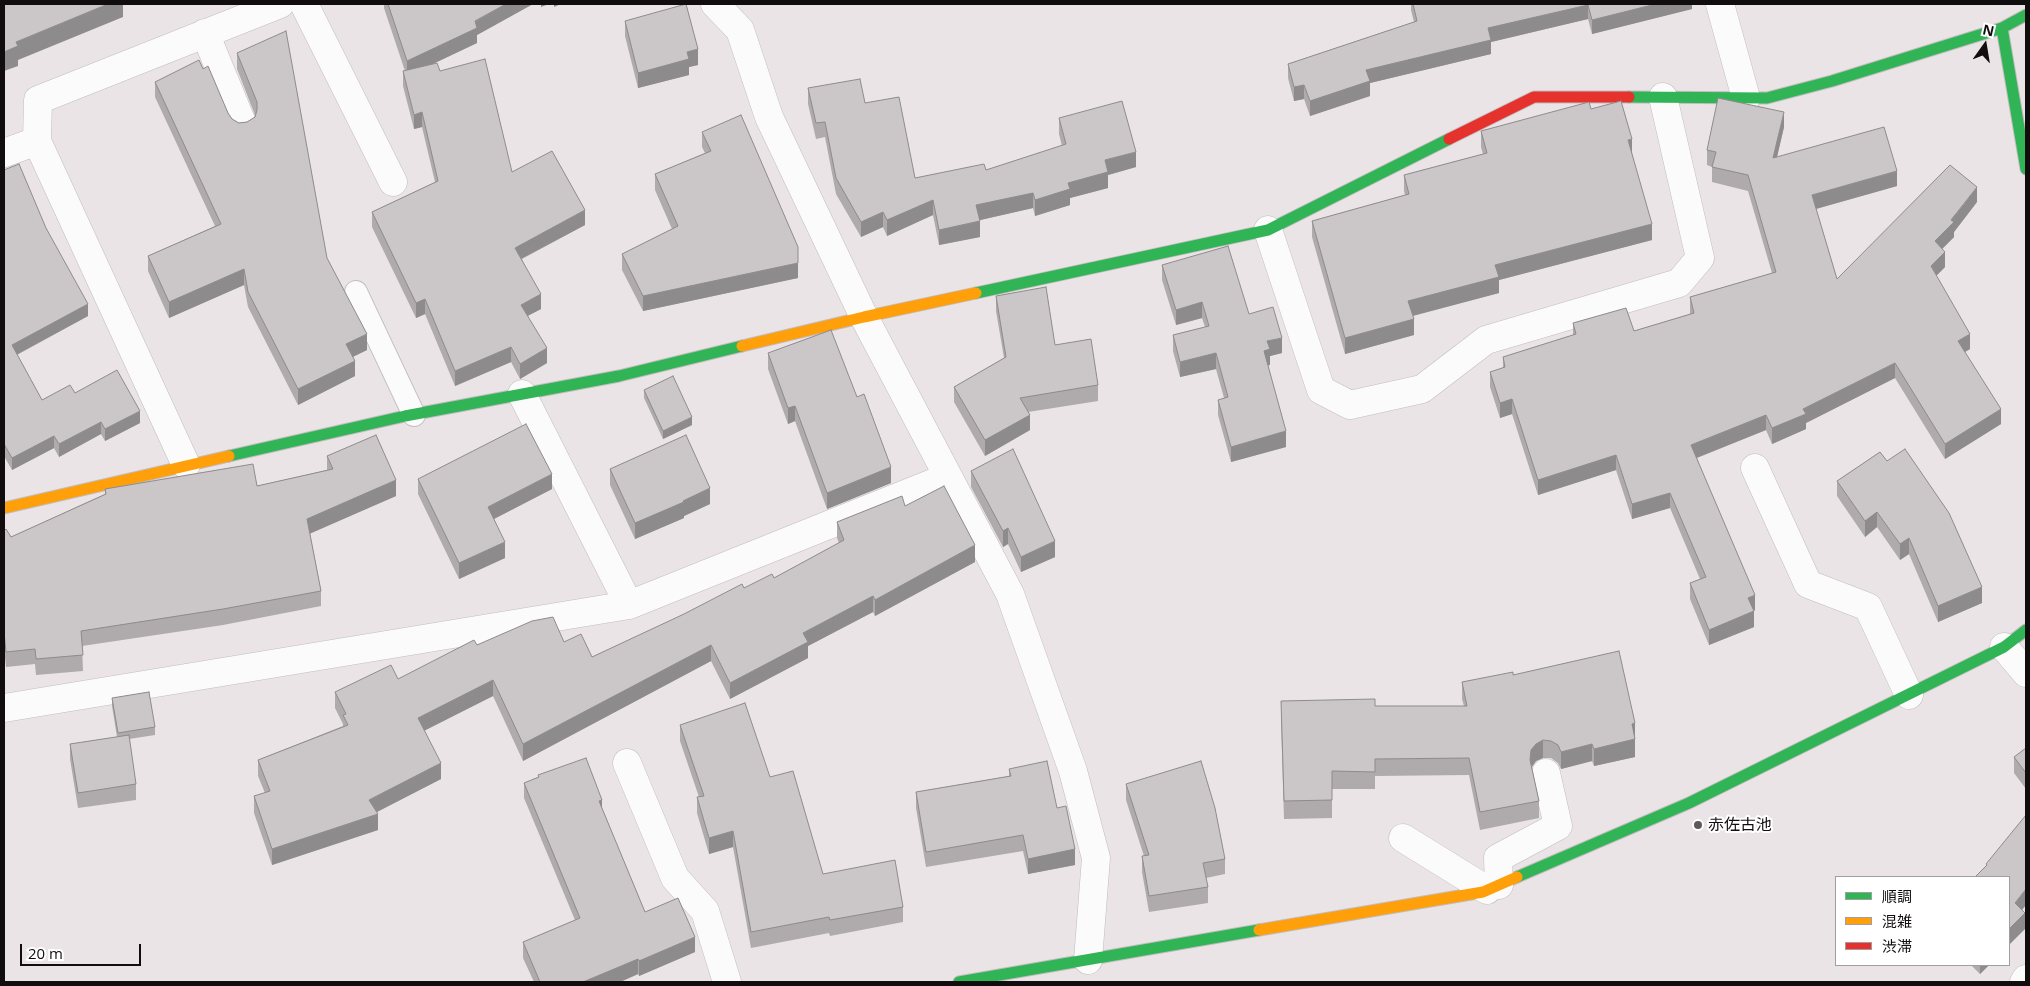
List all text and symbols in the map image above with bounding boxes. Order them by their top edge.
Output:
text: N [1981,19,1996,40]
north arrow [1960,20,2010,70]
place label: 赤佐古池 [1708,815,1772,835]
marker: 赤佐古池 [1692,819,1704,831]
legend [1835,876,2010,966]
text: 順調 [1882,886,1912,906]
text: 混雑 [1882,911,1912,931]
scale bar [22,934,144,966]
text: 渋滞 [1882,936,1912,956]
text: 20 m [28,943,63,963]

